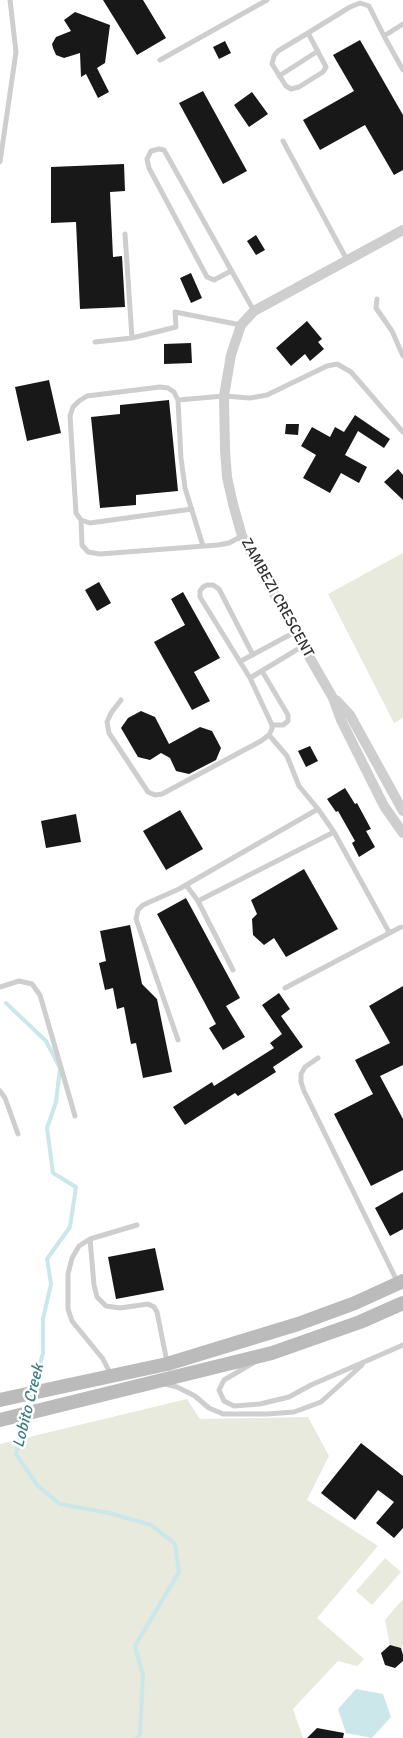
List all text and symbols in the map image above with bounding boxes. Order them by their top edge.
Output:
street label: ZAMBEZI CRESCENT [237,535,317,661]
water label: Lobito Creek [9,1362,49,1450]

